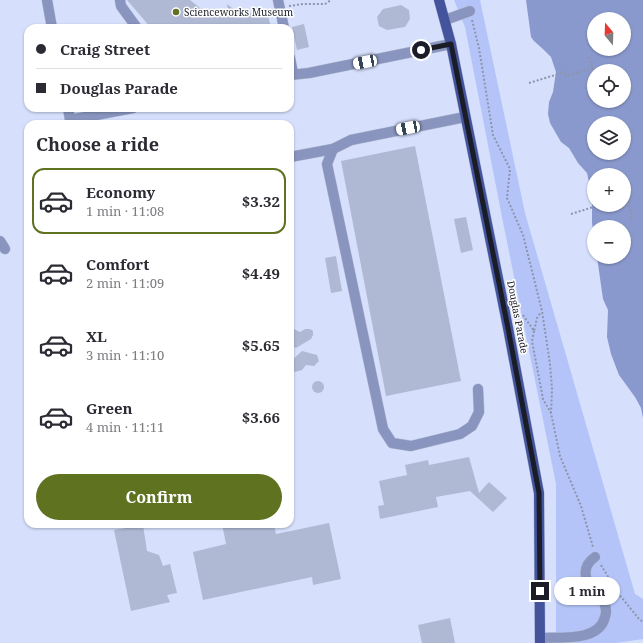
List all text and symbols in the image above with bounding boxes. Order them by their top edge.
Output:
place label: Scienceworks Museum [184,5,294,19]
marker: Scienceworks Museum [171,7,181,17]
north arrow [587,12,631,56]
map controls [587,12,631,264]
text: Craig Street [60,39,150,59]
route start [412,41,430,59]
car [352,54,378,70]
button: locate [587,64,631,108]
text: Douglas Parade [60,78,178,98]
button: layers [587,116,631,160]
car [395,120,421,136]
text: Choose a ride [36,132,159,156]
button: + [587,168,631,212]
text: Economy [86,182,155,202]
icon: car [38,183,74,219]
text: $3.32 [242,191,280,211]
text: 1 min · 11:08 [86,202,164,220]
button: − [587,220,631,264]
text: Comfort [86,254,149,274]
icon: car [38,255,74,291]
text: $4.49 [242,263,280,283]
text: 2 min · 11:09 [86,274,164,292]
street label: Douglas Parade [504,279,532,355]
text: XL [86,326,107,346]
icon: car [38,327,74,363]
text: $5.65 [242,335,280,355]
text: 3 min · 11:10 [86,346,164,364]
text: Green [86,398,133,418]
icon: car [38,399,74,435]
text: $3.66 [242,407,280,427]
text: 4 min · 11:11 [86,418,164,436]
button: Confirm [36,474,282,520]
callout: 1 min [554,577,620,605]
route end [531,582,549,600]
text: 1 min [569,582,605,600]

